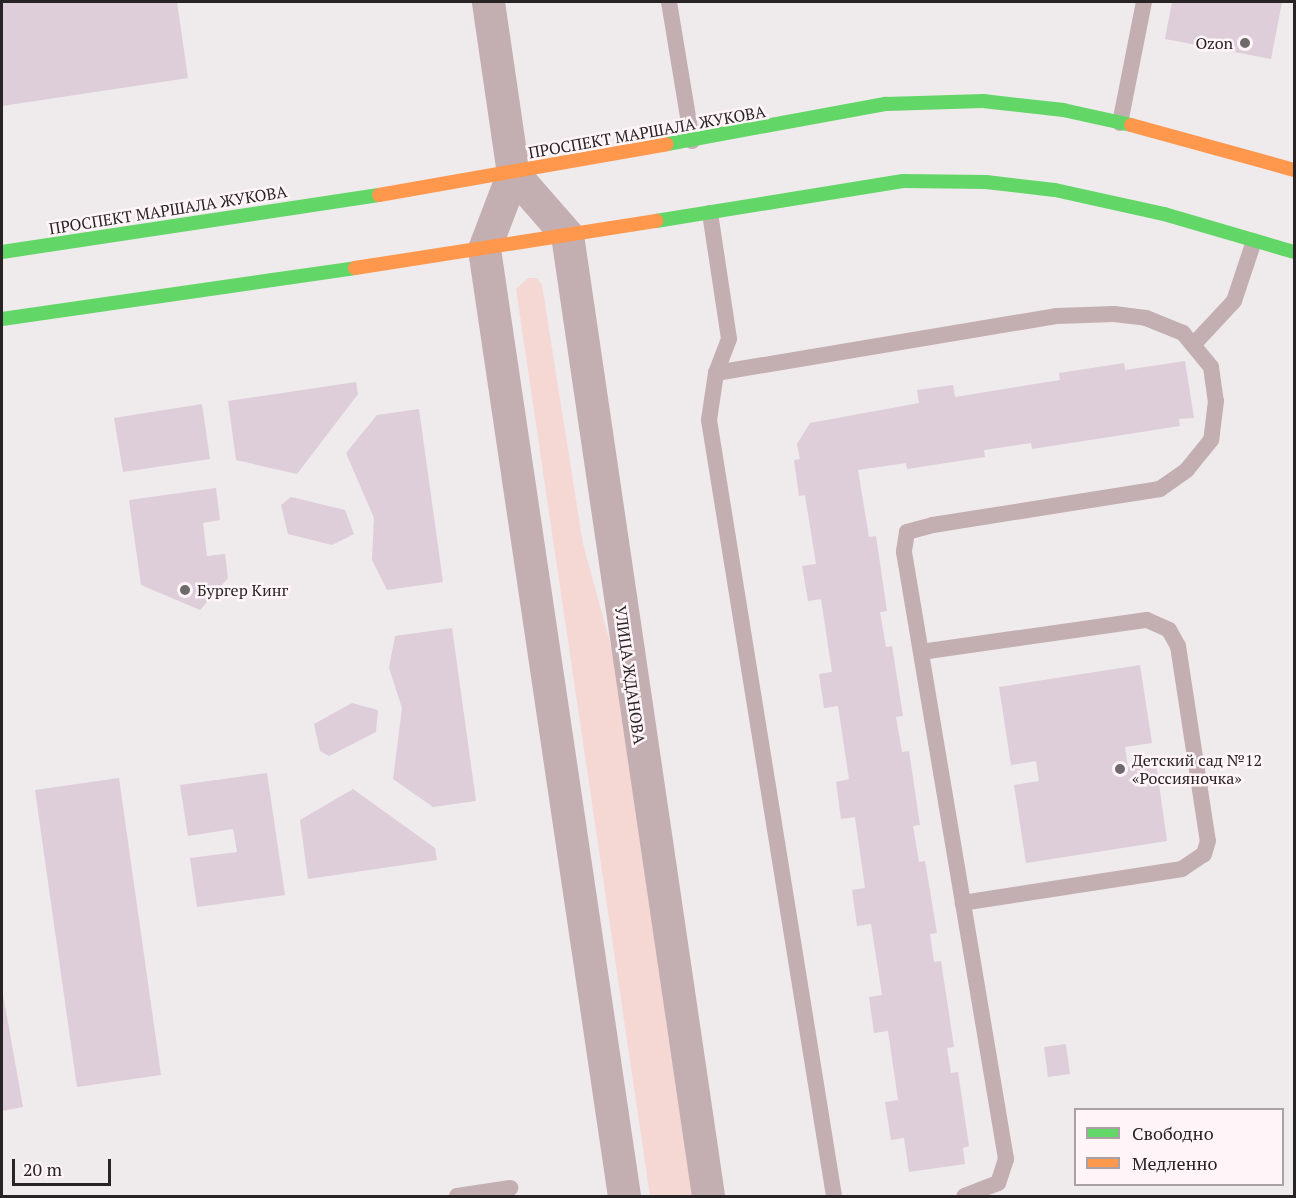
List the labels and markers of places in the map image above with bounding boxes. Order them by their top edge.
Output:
place label: Ozon [1195,33,1233,53]
marker: Ozon [1238,36,1252,50]
place label: Бургер Кинг [197,580,288,600]
marker: Бургер Кинг [178,583,192,597]
place label: Детский сад №12 «Россияночка» [1132,750,1262,788]
marker: Детский сад №12 «Россияночка» [1113,762,1127,776]

